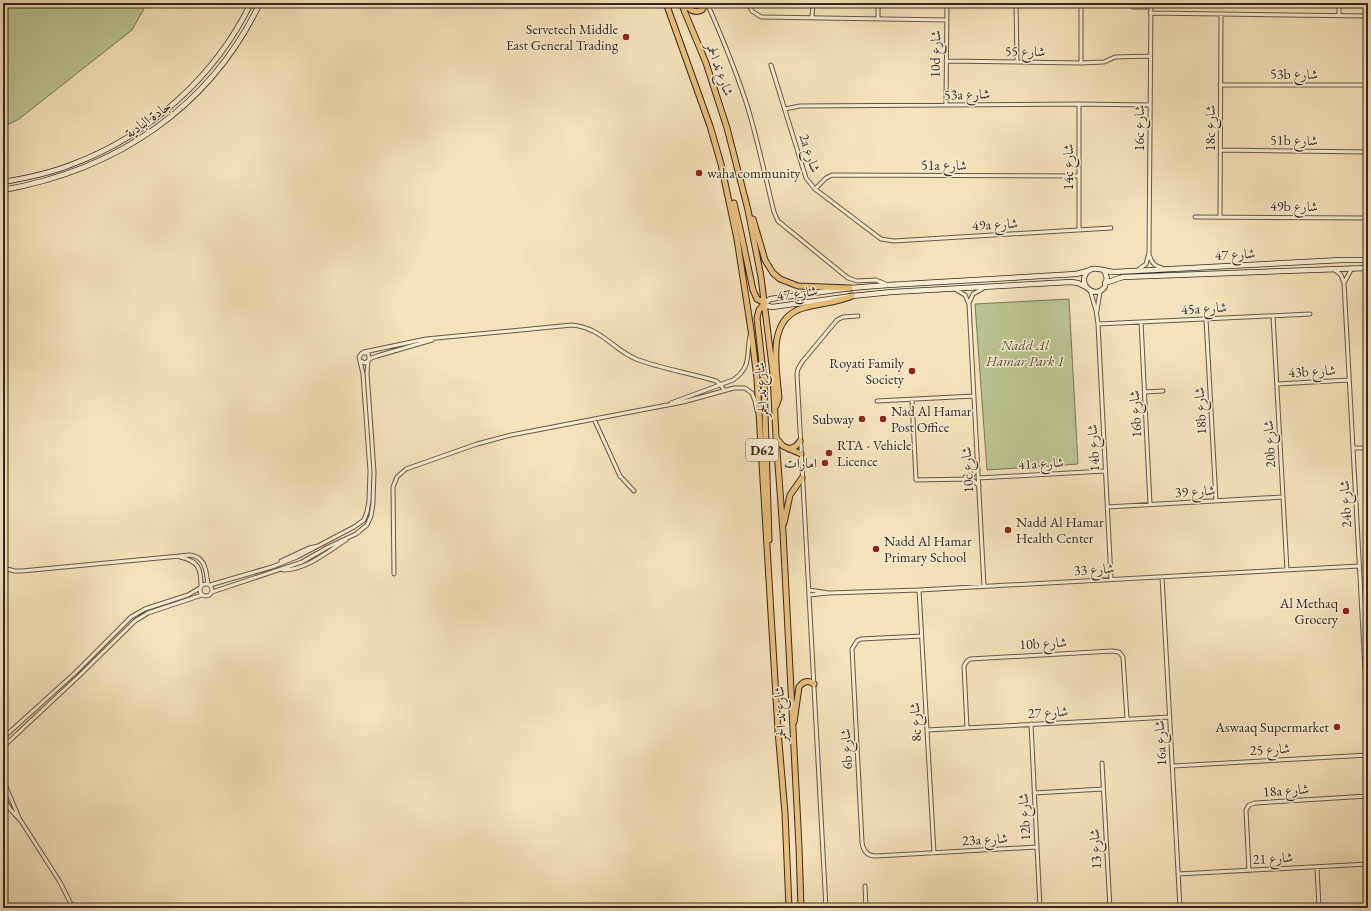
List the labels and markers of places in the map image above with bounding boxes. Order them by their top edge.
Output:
place label: Servetech Middle East General Trading [506,20,619,54]
marker: Servetech Middle East General Trading [621,32,631,42]
place label: waha community [707,164,801,182]
marker: waha community [694,168,704,178]
place label: Royati Family Society [829,354,905,388]
marker: Royati Family Society [907,366,917,376]
place label: Nad Al Hamar Post Office [891,402,972,436]
place label: Subway [812,410,855,428]
marker: Subway [857,414,867,424]
marker: Nad Al Hamar Post Office [878,414,888,424]
place label: RTA - Vehicle Licence [837,436,912,470]
marker: RTA - Vehicle Licence [824,448,834,458]
place label: امارات [784,454,817,472]
marker: امارات [820,458,830,468]
place label: Nadd Al Hamar Health Center [1016,513,1104,547]
marker: Nadd Al Hamar Health Center [1003,525,1013,535]
place label: Nadd Al Hamar Primary School [884,532,972,566]
marker: Nadd Al Hamar Primary School [871,544,881,554]
place label: Al Methaq Grocery [1279,594,1339,628]
marker: Al Methaq Grocery [1341,606,1351,616]
place label: Aswaaq Supermarket [1214,718,1330,736]
marker: Aswaaq Supermarket [1332,722,1342,732]

